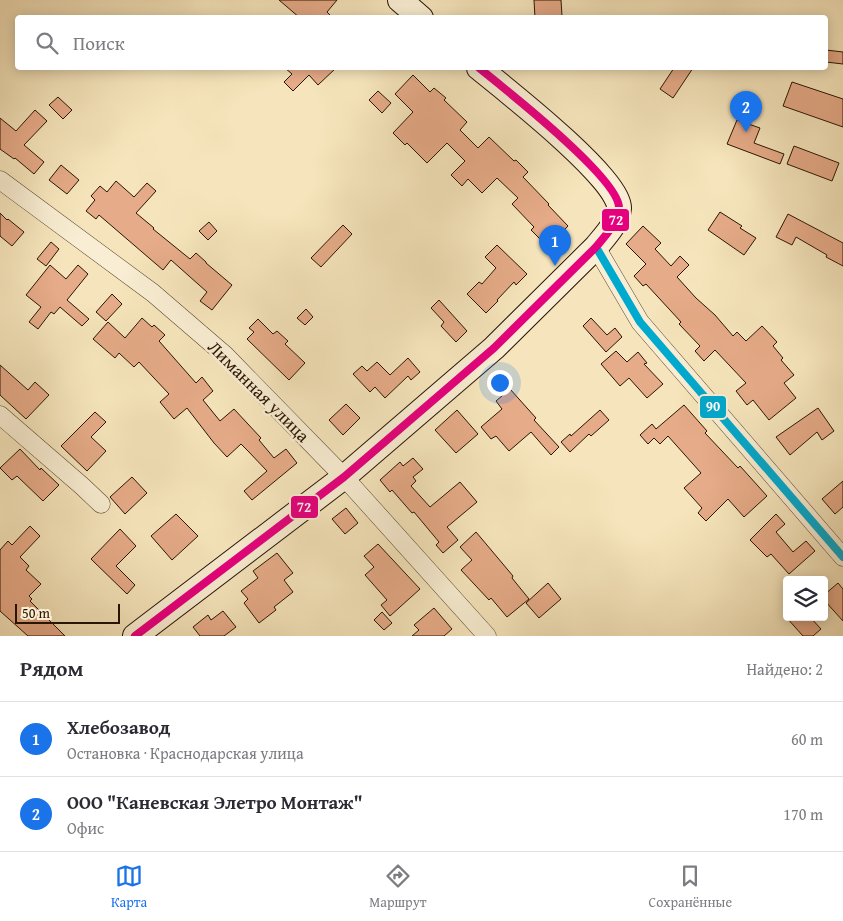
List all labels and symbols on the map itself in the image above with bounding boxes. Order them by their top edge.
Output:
pin: 2 [730,91,762,132]
line badge: 72 [601,208,630,232]
text: 72 [609,210,623,230]
pin: 1 [539,225,571,266]
street label: Лиманная улица [202,334,316,448]
your location [487,370,513,396]
line badge: 90 [699,395,727,419]
text: 90 [706,396,720,416]
line badge: 72 [290,495,319,519]
text: 72 [297,497,311,517]
scale bar [15,601,120,624]

